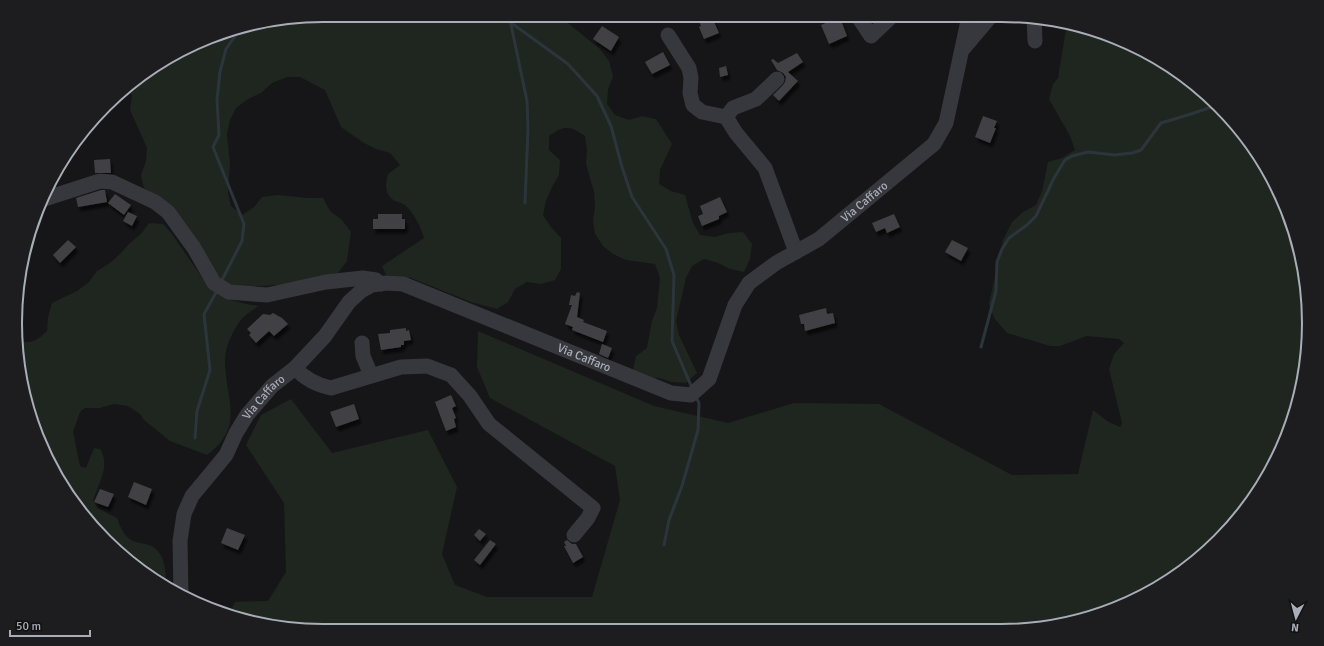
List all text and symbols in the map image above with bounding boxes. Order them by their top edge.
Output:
street label: Via Caffaro [838,178,891,226]
street label: Via Caffaro [555,341,613,376]
street label: Via Caffaro [239,372,288,422]
north arrow [1276,598,1316,638]
scale bar [10,612,90,638]
text: 50 m [16,619,41,634]
text: N [1291,621,1299,634]

